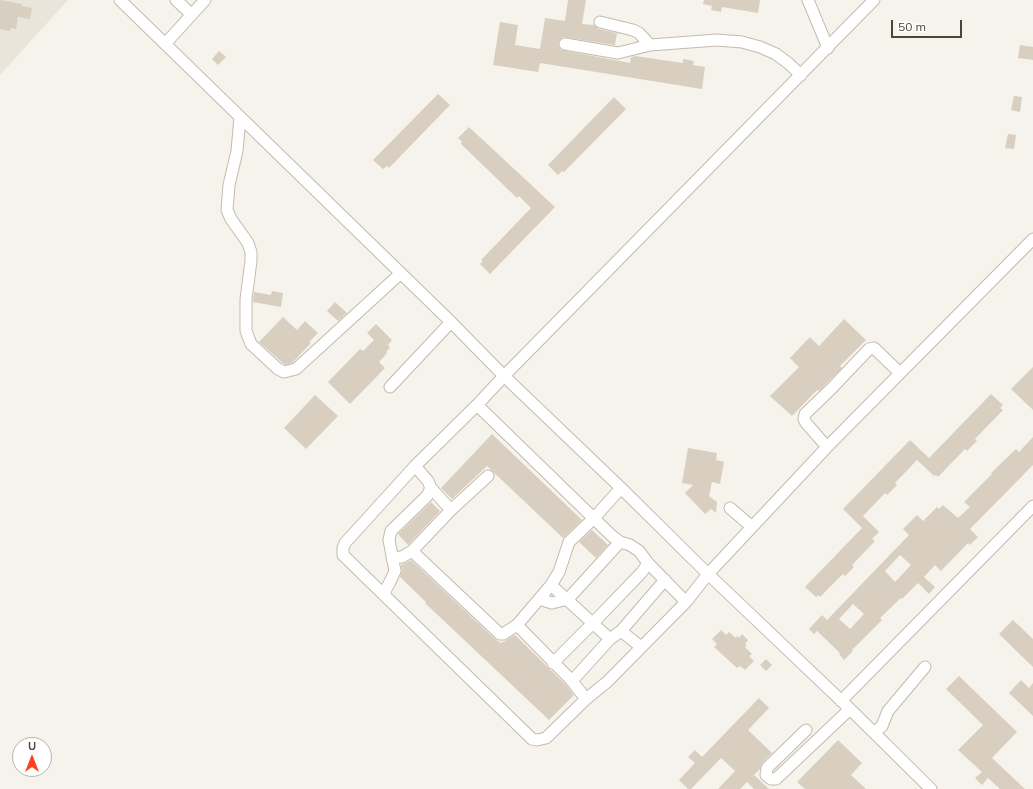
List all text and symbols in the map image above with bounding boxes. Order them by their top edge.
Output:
scale bar [893,12,964,38]
text: 50 m [898,19,926,34]
north arrow [12,737,52,777]
text: U [28,739,36,753]

